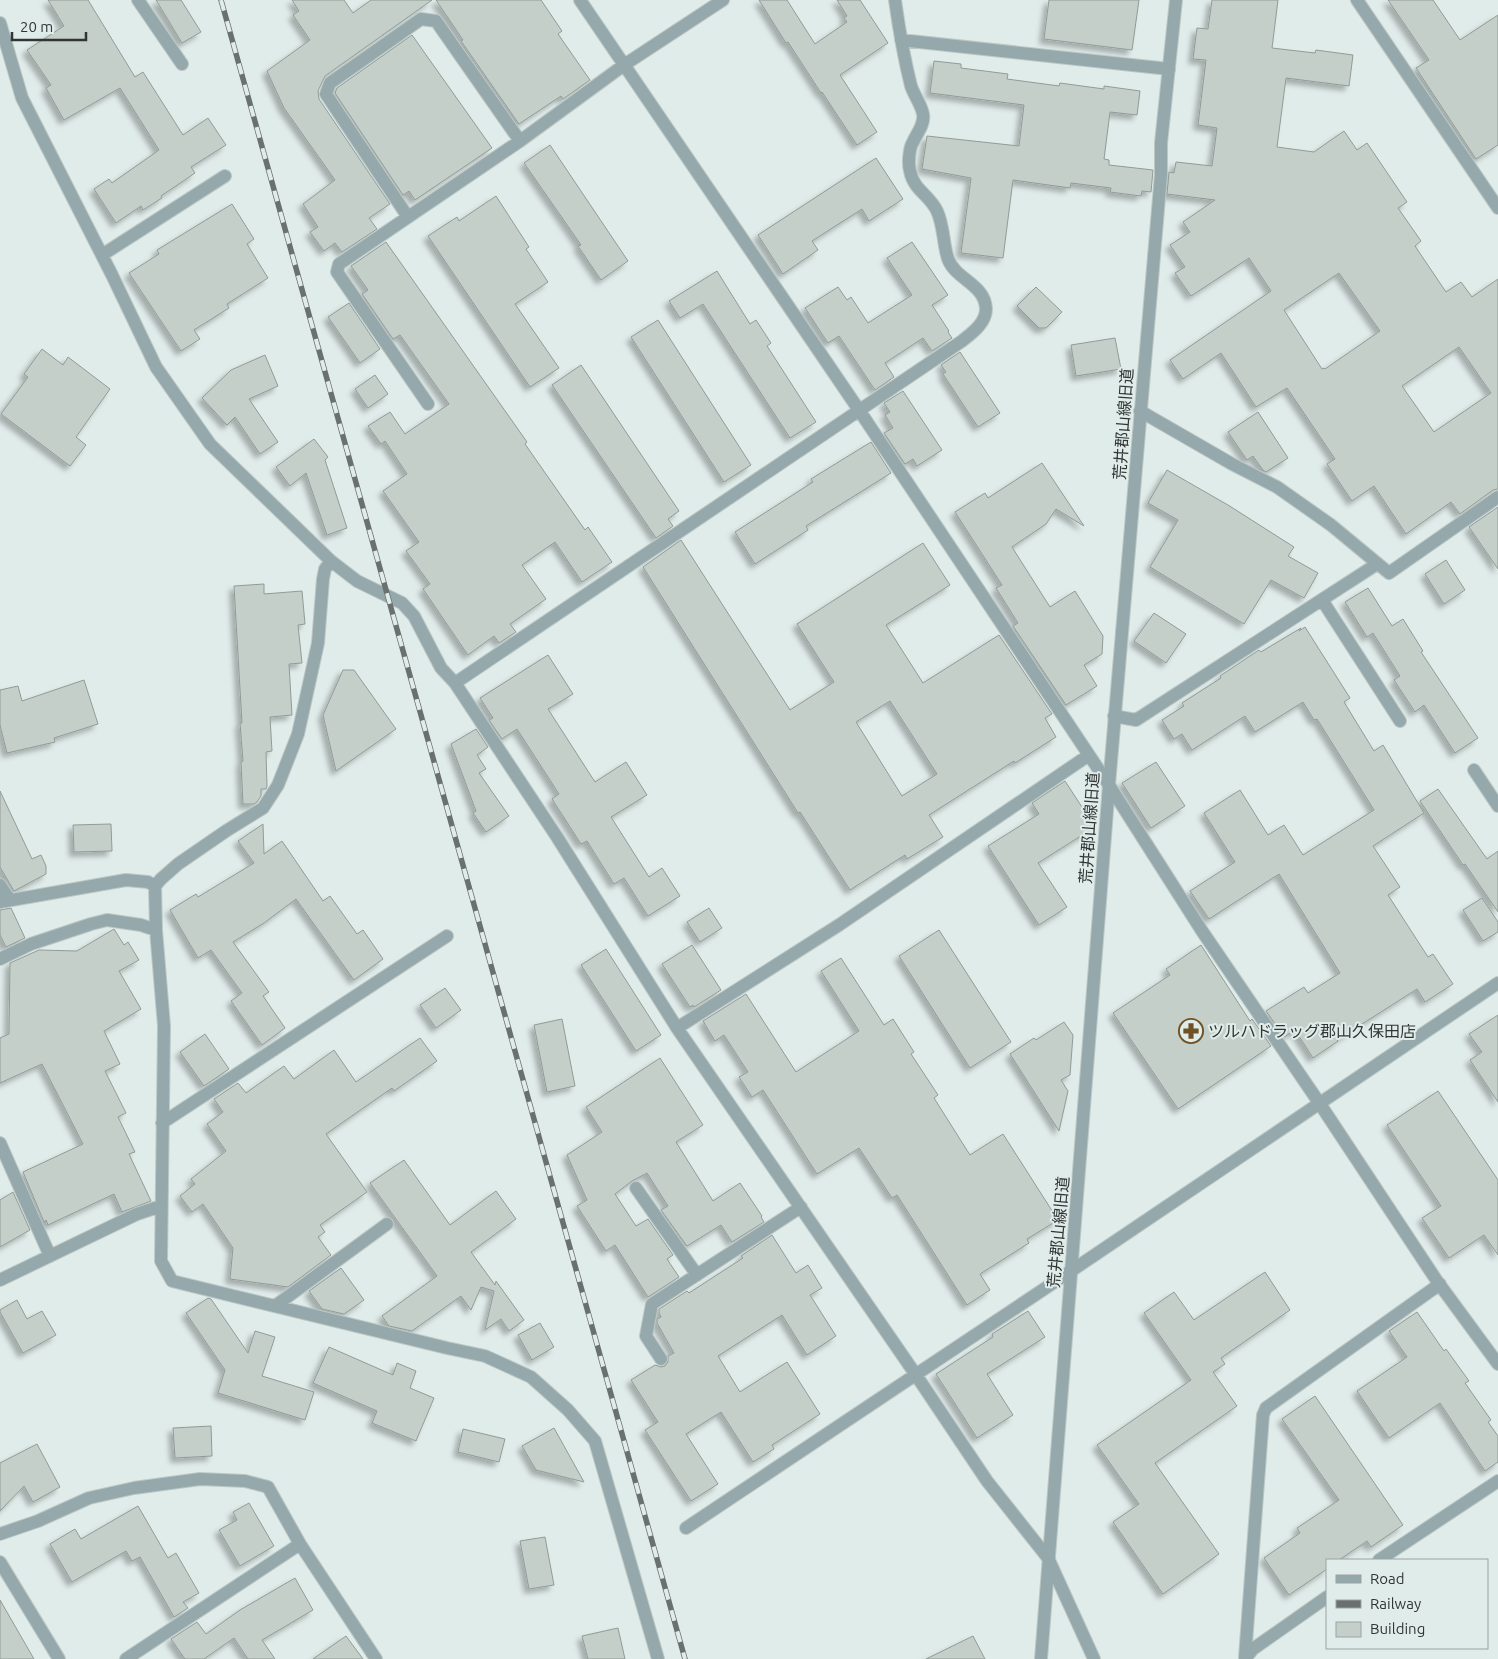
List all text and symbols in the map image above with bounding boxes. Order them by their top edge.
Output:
scale bar [12,10,86,42]
text: 20 m [20,18,53,35]
street label: 荒井郡山線旧道 [1110,368,1136,480]
street label: 荒井郡山線旧道 [1076,772,1102,884]
pharmacy icon: ツルハドラッグ郡山久保田店 [1178,1018,1204,1044]
place label: ツルハドラッグ郡山久保田店 [1208,1022,1416,1040]
street label: 荒井郡山線旧道 [1044,1175,1072,1289]
legend [1326,1559,1488,1649]
text: Road [1370,1570,1405,1587]
text: Railway [1370,1595,1421,1612]
text: Building [1370,1620,1425,1637]

